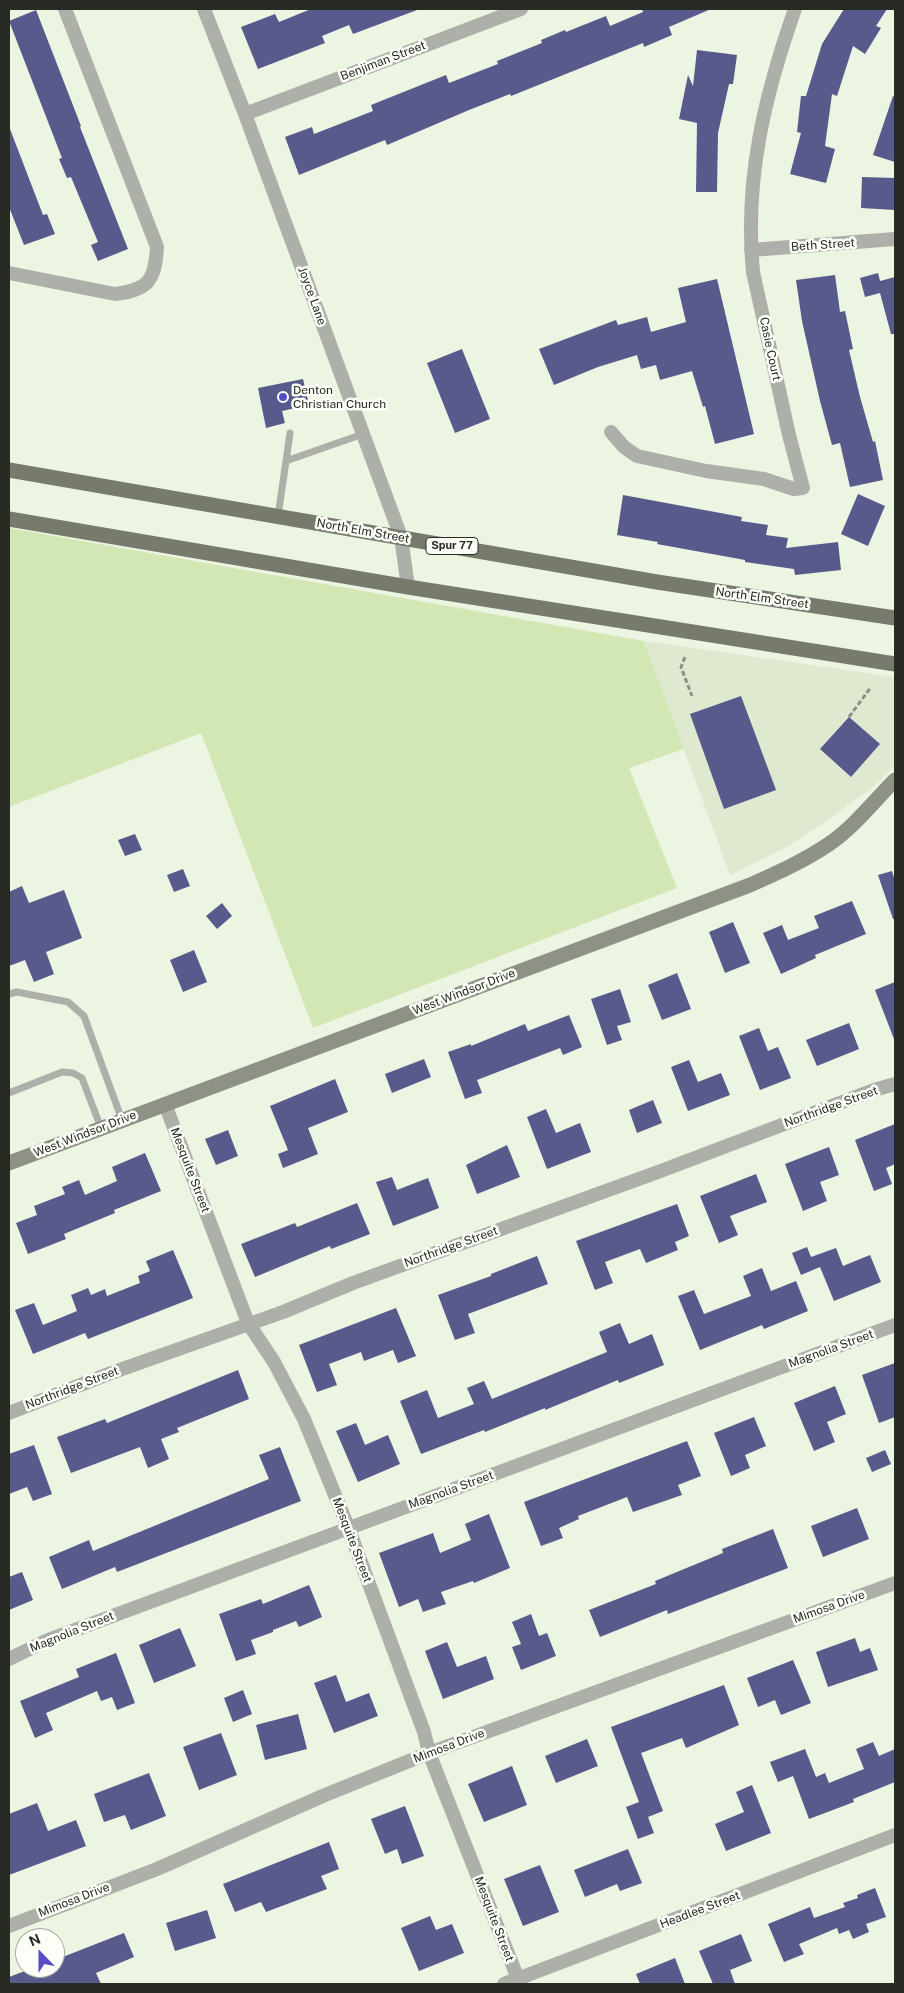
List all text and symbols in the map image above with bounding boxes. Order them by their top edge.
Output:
street label: Benjiman Street [338,38,428,84]
street label: Beth Street [790,236,856,254]
street label: Joyce Lane [295,265,329,327]
street label: Casie Court [756,316,784,382]
place label: Denton Christian Church [293,383,386,411]
marker: Denton Christian Church [277,391,289,403]
street label: North Elm Street [315,516,411,546]
road number: Spur 77 [426,538,478,554]
street label: North Elm Street [714,584,810,612]
street label: West Windsor Drive [411,966,517,1018]
street label: Northridge Street [782,1083,880,1131]
street label: West Windsor Drive [32,1108,138,1160]
street label: Mesquite Street [167,1125,213,1215]
street label: Northridge Street [402,1223,500,1271]
street label: Magnolia Street [786,1327,876,1371]
street label: Northridge Street [23,1364,121,1412]
street label: Magnolia Street [406,1468,496,1512]
street label: Mesquite Street [329,1495,375,1585]
street label: Mimosa Drive [791,1587,867,1627]
street label: Magnolia Street [28,1609,116,1655]
street label: Mimosa Drive [411,1726,487,1766]
street label: Mesquite Street [471,1874,517,1964]
street label: Mimosa Drive [36,1880,112,1920]
street label: Headlee Street [658,1888,742,1932]
north arrow [15,1928,65,1978]
text: N [27,1931,43,1949]

